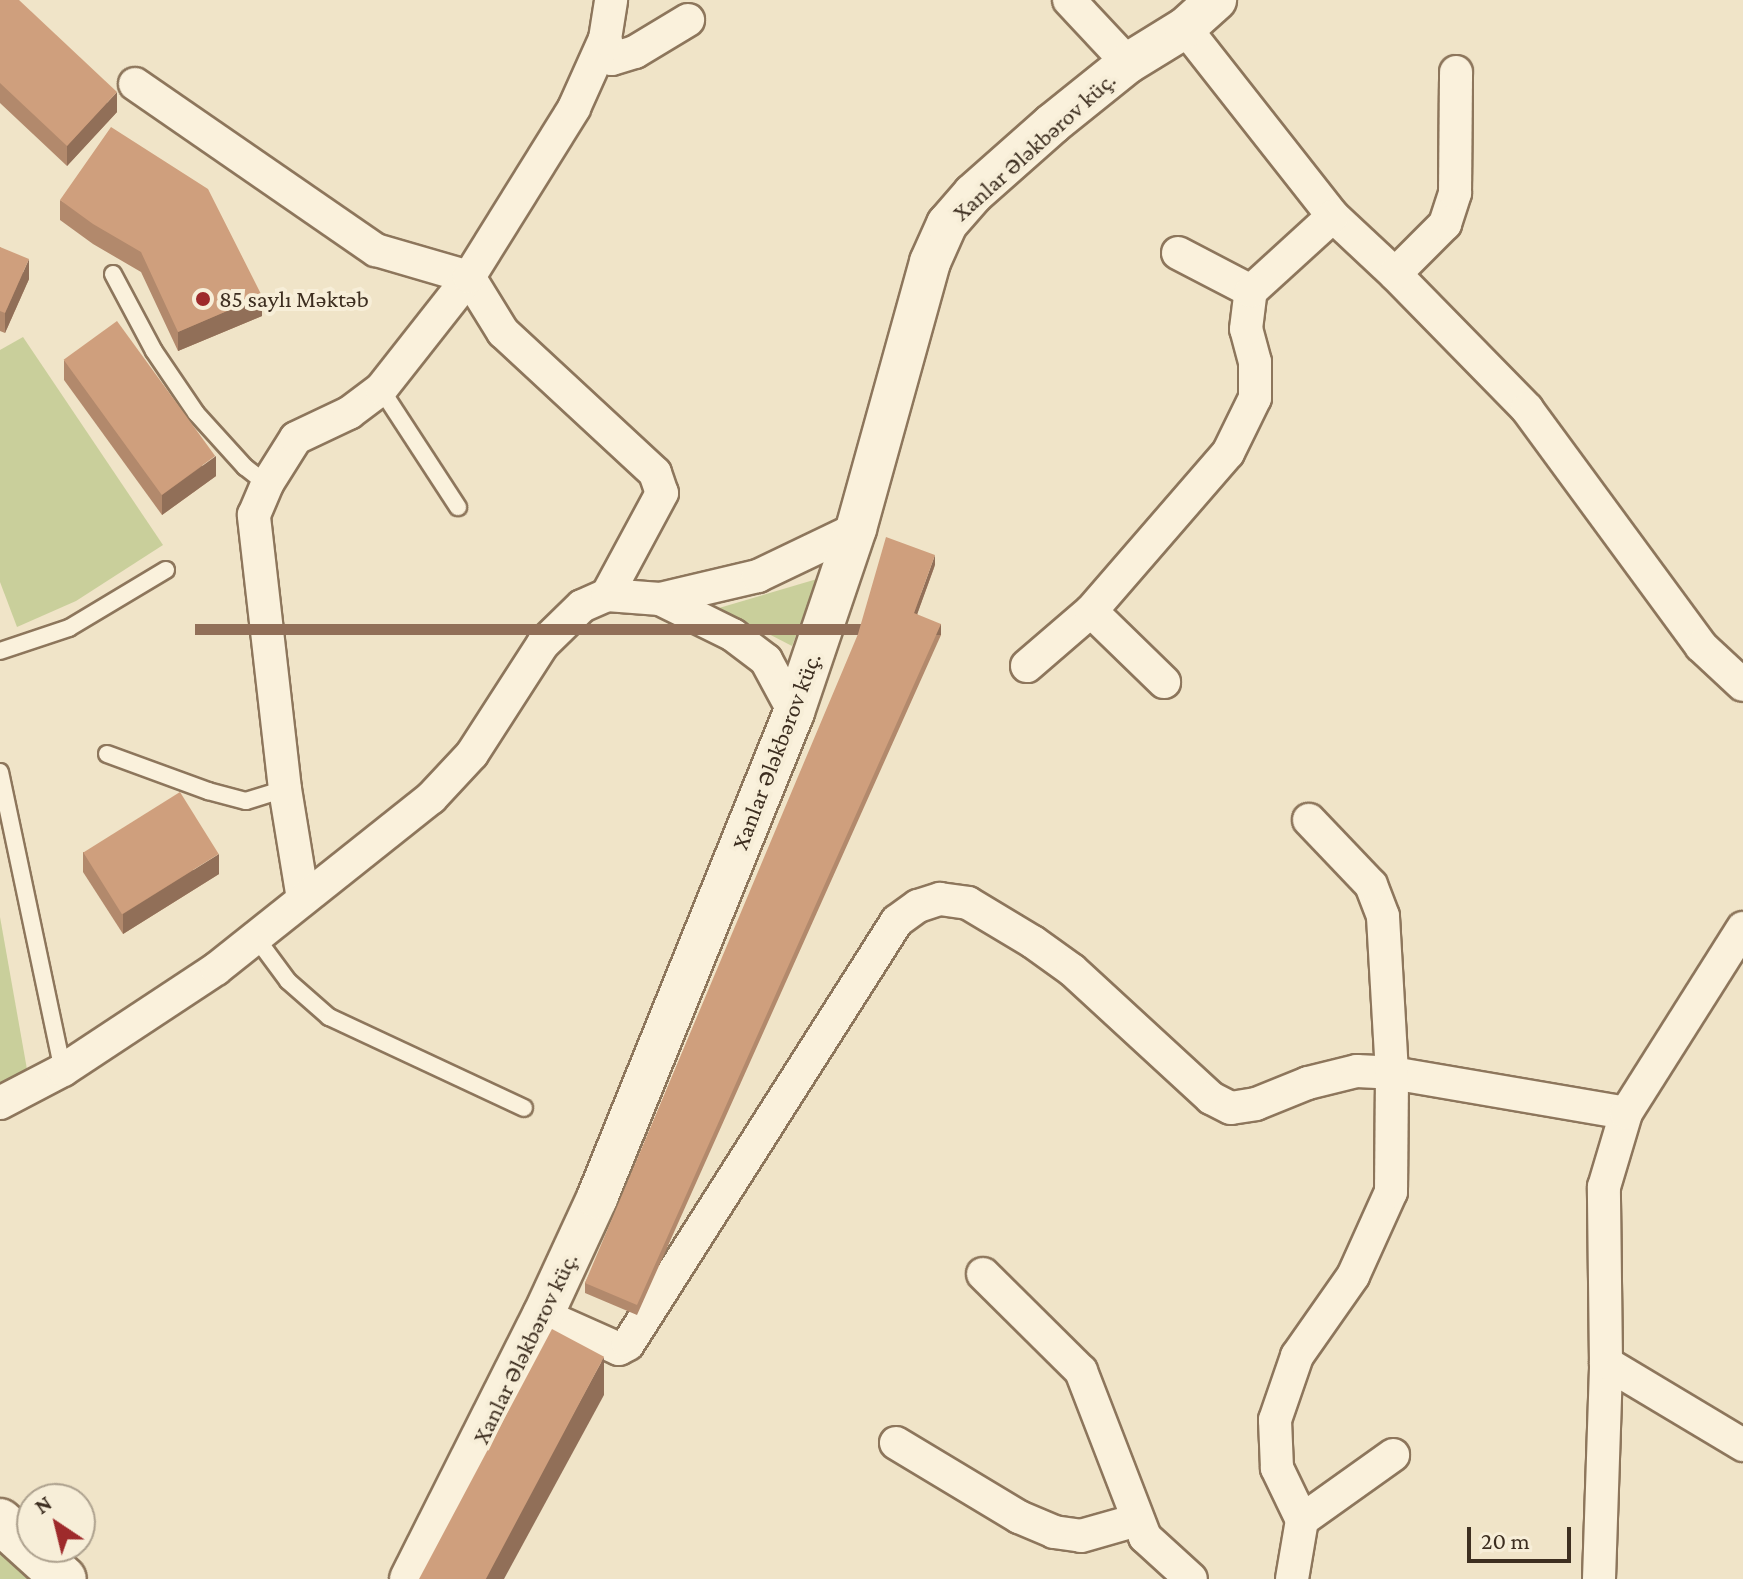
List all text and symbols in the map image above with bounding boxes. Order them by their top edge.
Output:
street label: Xanlar Ələkbərov küç. [947,65,1121,227]
place label: 85 saylı Məktəb [219,285,369,313]
marker: 85 saylı Məktəb [194,290,212,308]
street label: Xanlar Ələkbərov küç. [725,648,827,854]
street label: Xanlar Ələkbərov küç. [466,1248,584,1448]
north arrow [16,1483,96,1563]
text: N [30,1490,56,1519]
scale bar [1471,1511,1575,1561]
text: 20 m [1481,1527,1530,1554]

